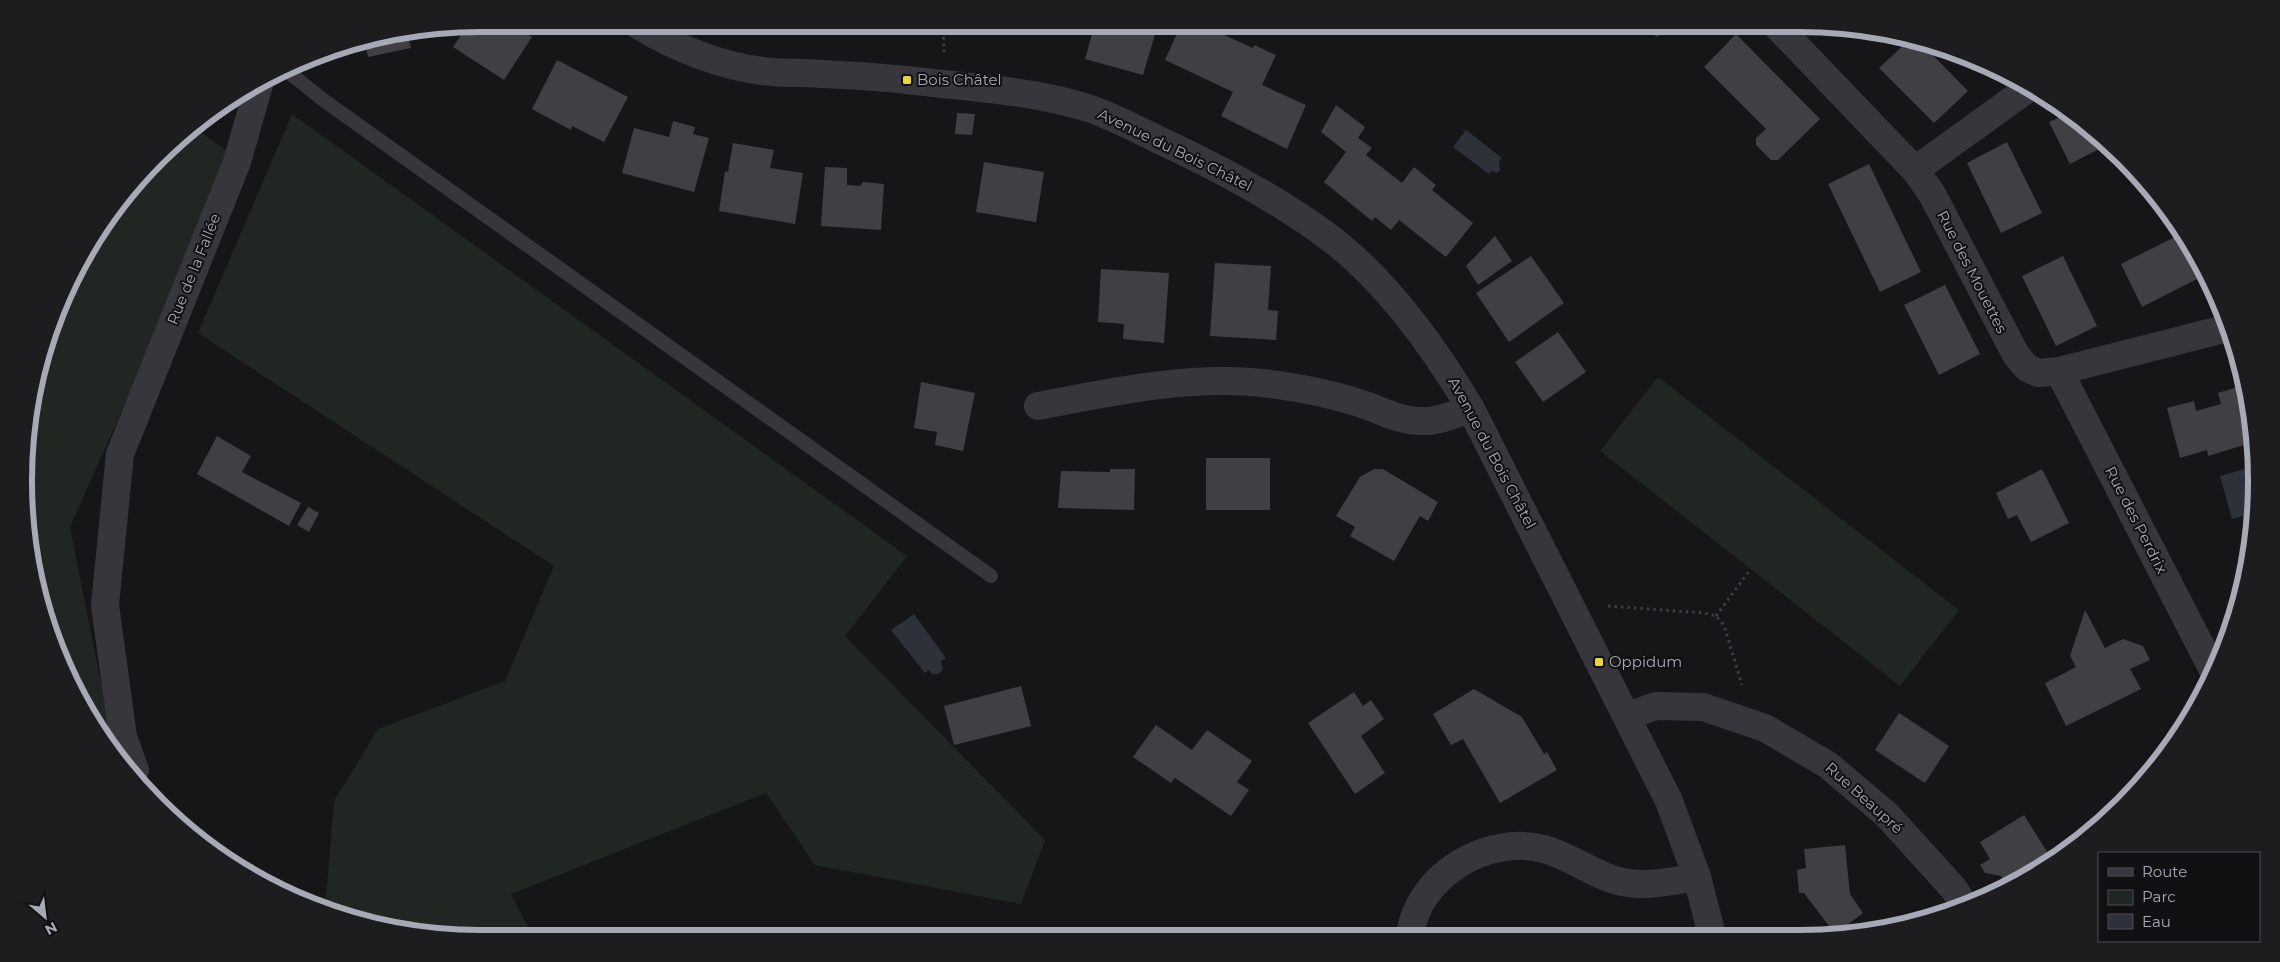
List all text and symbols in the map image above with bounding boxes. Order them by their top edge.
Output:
place label: Bois Châtel [917,70,1002,89]
marker: Bois Châtel [901,74,913,86]
street label: Avenue du Bois Châtel [1095,104,1255,195]
street label: Rue des Mouettes [1933,207,2012,336]
street label: Rue de la Fallée [163,210,224,327]
street label: Avenue du Bois Châtel [1444,374,1541,532]
street label: Rue des Perdrix [2101,463,2172,577]
place label: Oppidum [1609,652,1682,671]
marker: Oppidum [1593,656,1605,668]
street label: Rue Beaupré [1822,758,1907,837]
legend [2098,852,2260,942]
text: Route [2142,862,2187,881]
text: Parc [2142,887,2176,906]
north arrow [20,892,70,942]
text: Eau [2142,912,2171,931]
text: N [42,918,60,939]

